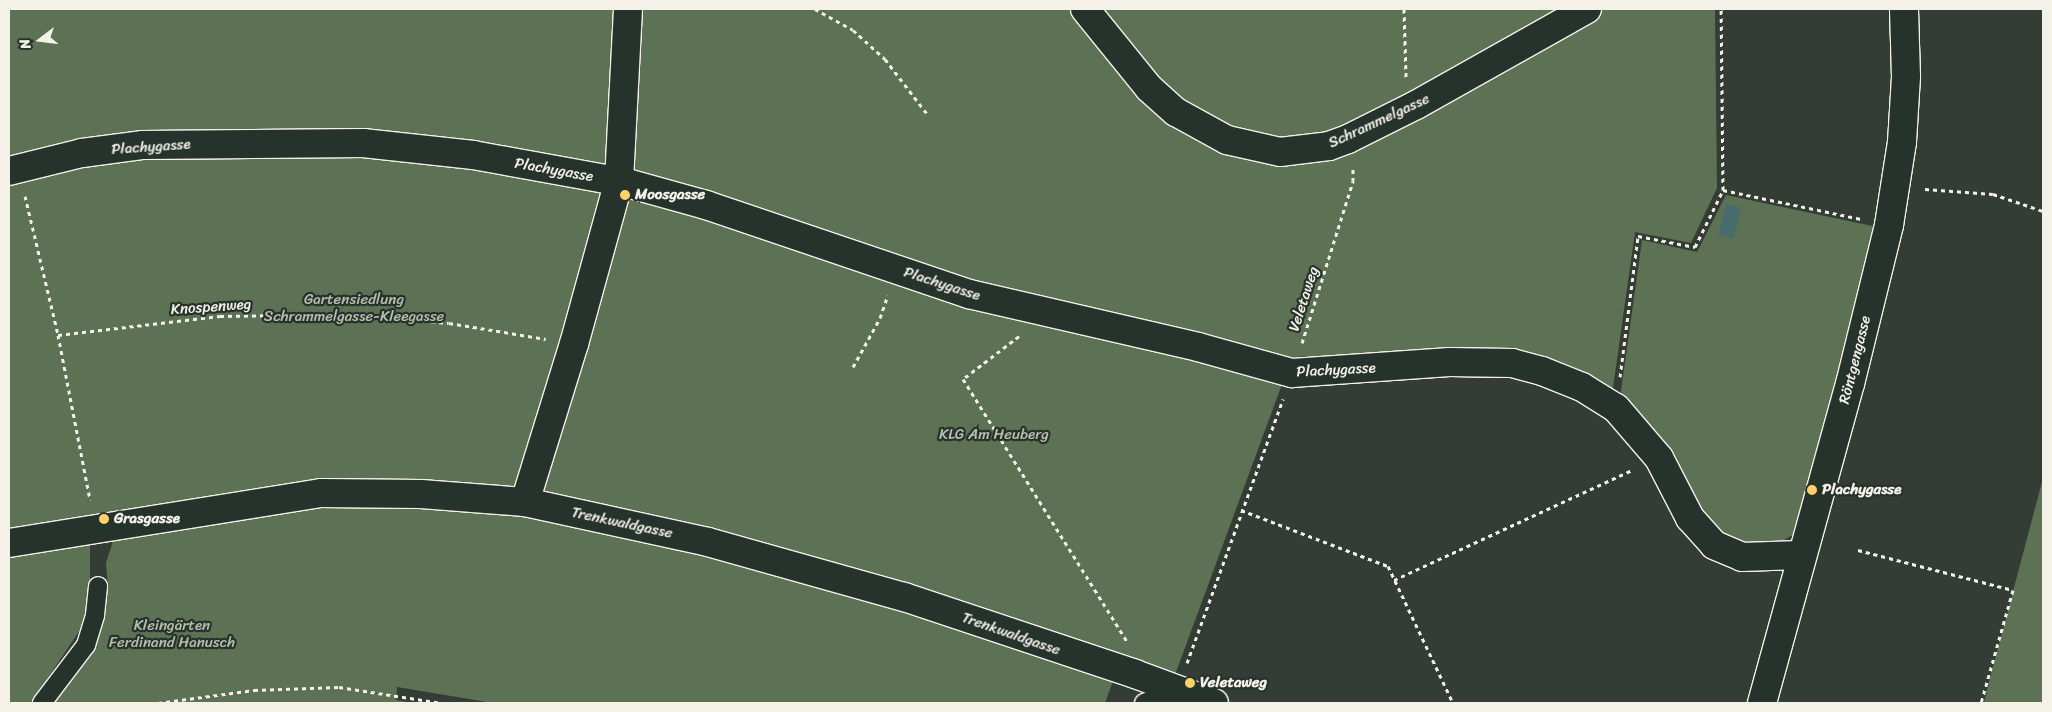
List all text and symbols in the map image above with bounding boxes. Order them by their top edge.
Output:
north arrow [15,15,65,65]
text: N [12,36,38,52]
street label: Schrammelgasse [1326,90,1432,152]
street label: Plachygasse [111,135,191,159]
street label: Plachygasse [513,154,595,186]
place label: Moosgasse [635,186,705,204]
marker: Moosgasse [619,189,631,201]
street label: Plachygasse [901,263,983,305]
street label: Veletaweg [1285,264,1323,334]
park label: Gartensiedlung Schrammelgasse-Kleegasse [264,290,444,325]
street label: Knospenweg [170,295,252,319]
street label: Röntgengasse [1835,314,1875,406]
street label: Plachygasse [1296,359,1376,381]
park label: KLG Am Heuberg [939,426,1049,444]
place label: Plachygasse [1822,481,1901,499]
marker: Plachygasse [1806,484,1818,496]
street label: Trenkwaldgasse [570,504,674,542]
place label: Grasgasse [114,510,180,528]
marker: Grasgasse [98,513,110,525]
street label: Trenkwaldgasse [959,609,1063,659]
park label: Kleingärten Ferdinand Hanusch [109,616,235,651]
place label: Veletaweg [1200,674,1267,692]
marker: Veletaweg [1184,677,1196,689]

